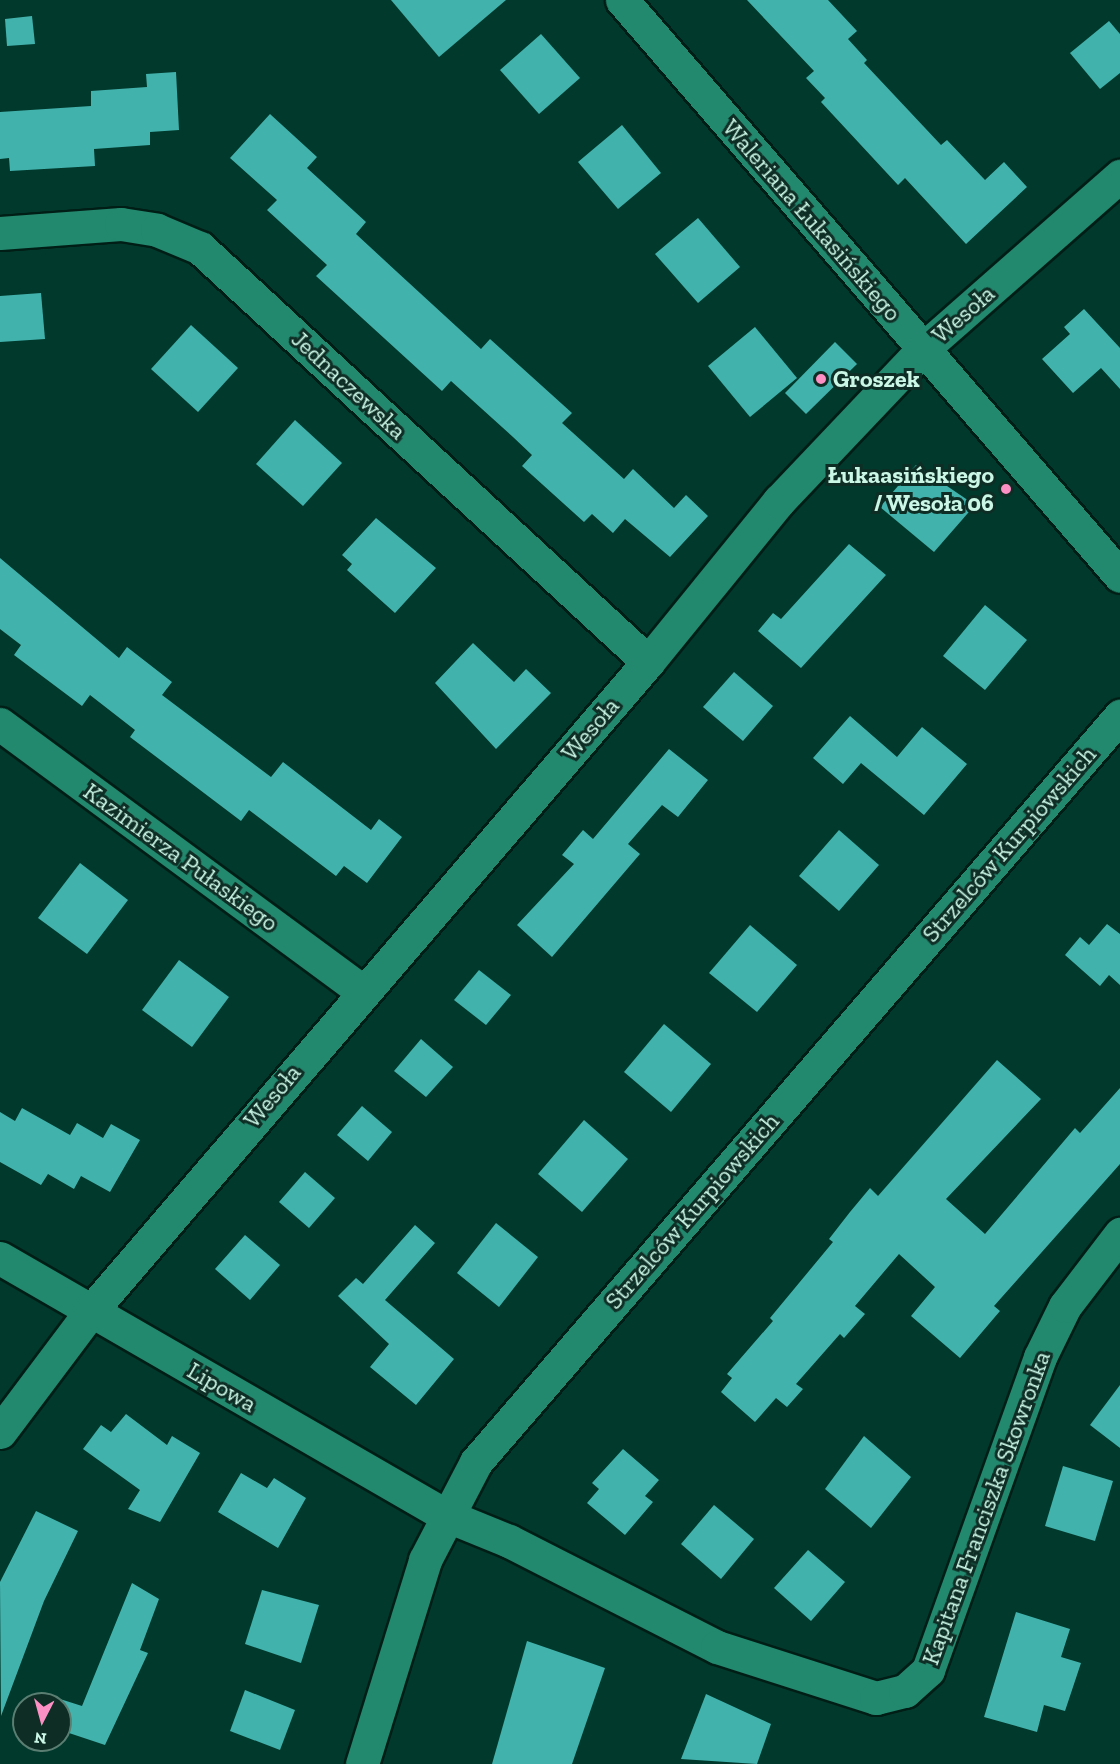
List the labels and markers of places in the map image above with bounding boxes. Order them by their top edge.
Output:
place label: Groszek [833,365,920,393]
marker: Groszek [814,372,828,386]
place label: Łukaasińskiego / Wesoła 06 [828,461,994,517]
marker: Łukaasińskiego / Wesoła 06 [999,482,1013,496]

